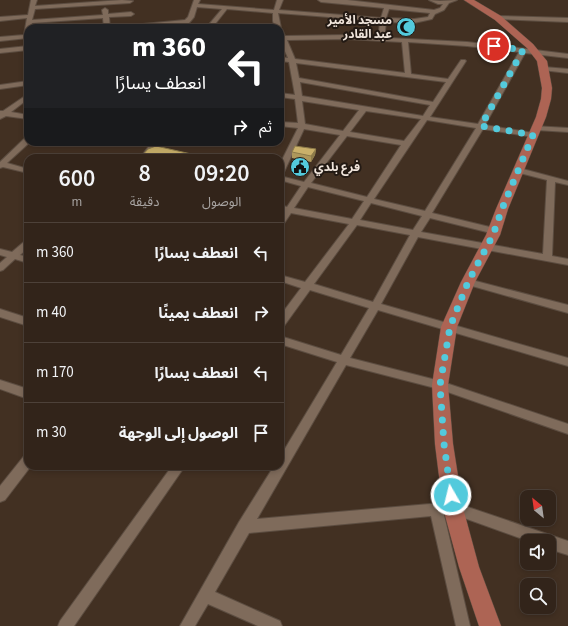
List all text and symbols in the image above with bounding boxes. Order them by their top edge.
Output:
place label: مسجد الأمير عبد القادر [327,12,392,43]
mosque icon: مسجد الأمير عبد القادر [395,16,417,38]
text: 360 m [132,27,206,67]
pin [477,29,511,63]
icon: arrive [483,35,505,57]
icon: left [220,40,272,92]
text: انعطف يسارًا [115,71,206,96]
icon: right [229,116,251,138]
text: ثم [259,117,272,138]
text: 8 [138,156,151,191]
text: 09:20 [194,156,250,191]
public building icon: فرع بلدي [289,156,311,178]
place label: فرع بلدي [314,159,360,176]
text: 600 [58,161,95,196]
text: m [71,193,82,211]
text: دقيقة [130,193,159,211]
text: الوصول [202,193,241,211]
text: 360 m [36,242,74,263]
icon: left [250,242,272,264]
text: انعطف يسارًا [154,243,238,264]
text: 40 m [36,302,66,323]
icon: right [250,302,272,324]
text: انعطف يمينًا [158,303,238,324]
text: 170 m [36,362,74,383]
icon: left [250,362,272,384]
text: انعطف يسارًا [154,363,238,384]
text: 30 m [36,422,66,443]
icon: arrive [250,422,272,444]
text: الوصول إلى الوجهة [119,423,238,444]
position arrow [430,474,472,516]
north arrow [520,490,556,526]
map controls [520,490,556,614]
button: sound [520,534,556,570]
button: search [520,578,556,614]

